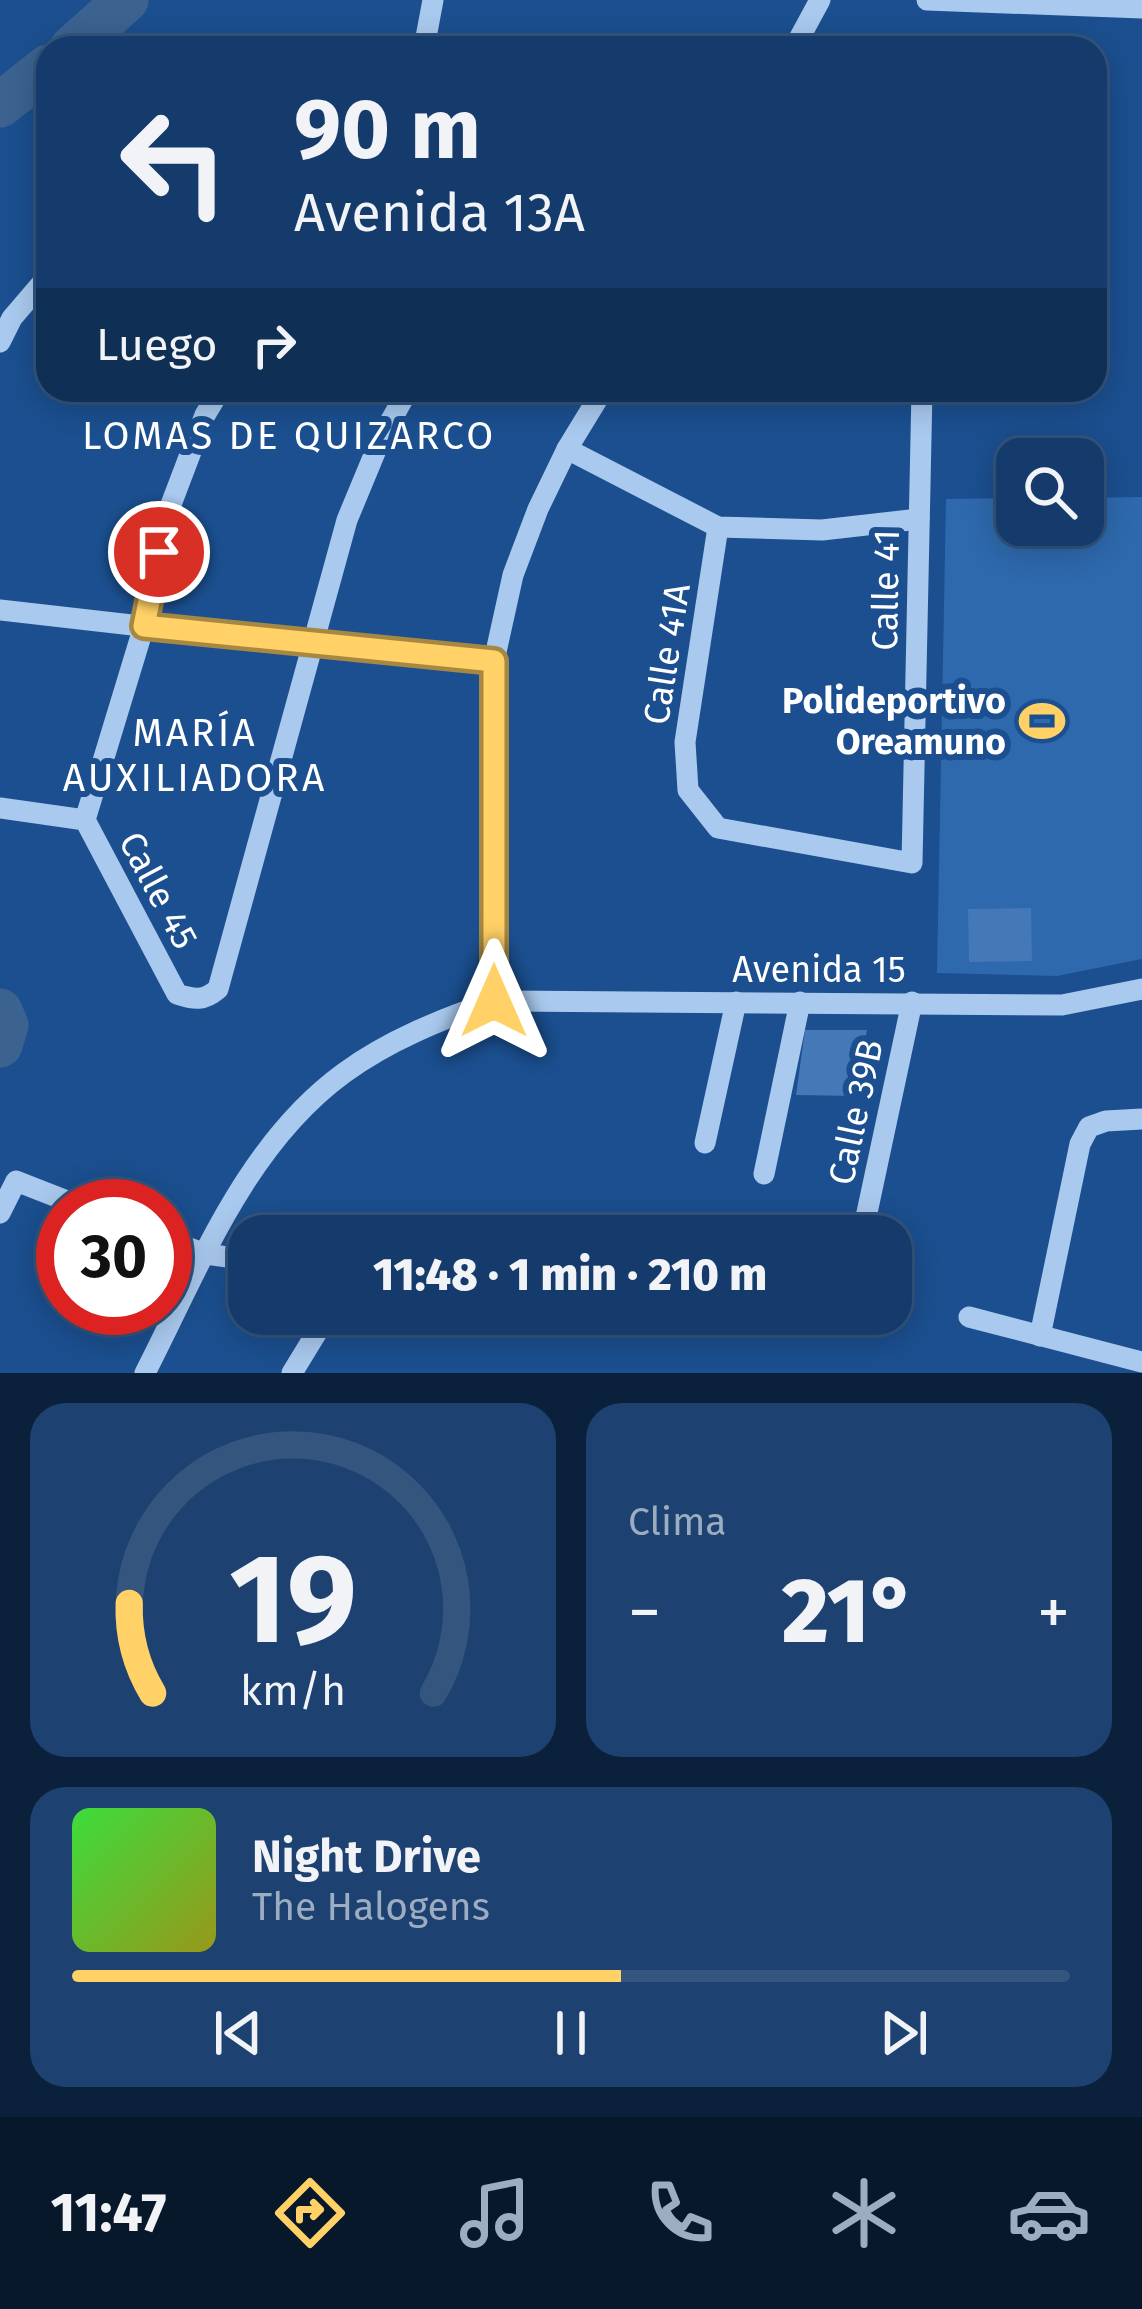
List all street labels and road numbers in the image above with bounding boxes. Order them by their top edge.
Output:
street label: Calle 41 [863,529,909,651]
street label: Calle 41A [634,580,700,728]
street label: Calle 45 [109,825,207,956]
street label: Avenida 15 [732,948,906,992]
street label: Calle 39B [819,1036,893,1189]

